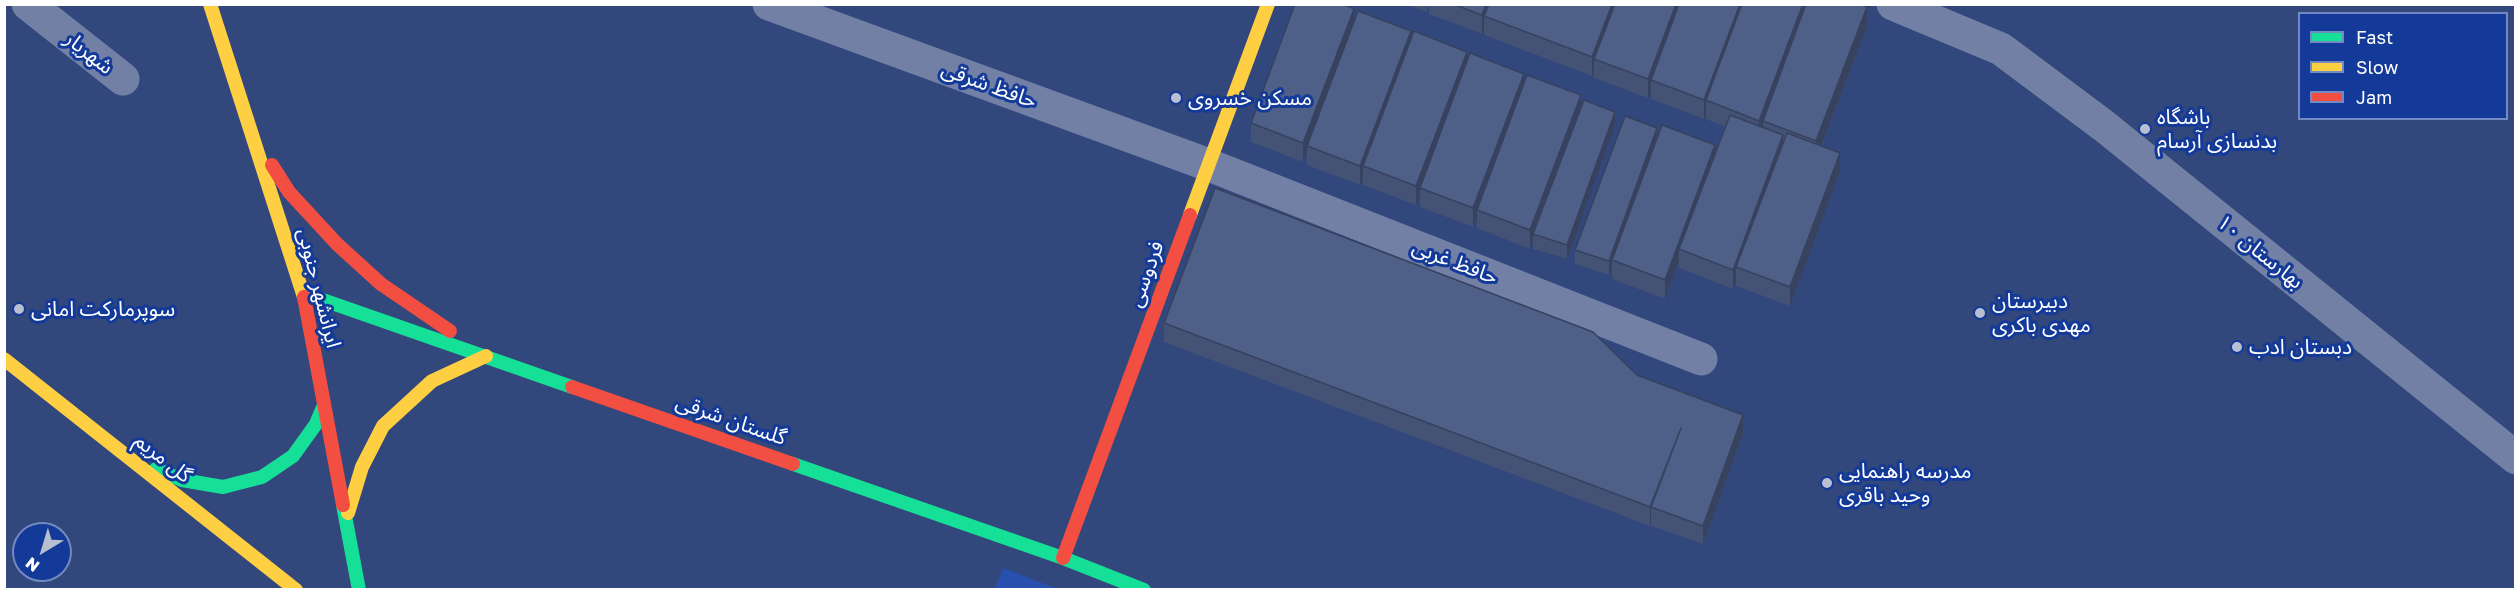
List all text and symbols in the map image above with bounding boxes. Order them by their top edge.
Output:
legend [2298,12,2508,120]
street label: شهریار [60,26,118,80]
text: Fast [2356,26,2393,48]
street label: حافظ شرقی [938,56,1040,114]
text: Slow [2356,56,2398,78]
place label: مسکن خسروی [1188,85,1312,111]
text: Jam [2356,86,2392,108]
marker: مسکن خسروی [1169,91,1183,105]
place label: باشگاه بدنسازی آرسام [2157,104,2277,154]
marker: باشگاه بدنسازی آرسام [2138,122,2152,136]
street label: بهارستان ۱۰ [2212,210,2308,294]
street label: ایرانشهر جنوبی [292,226,346,350]
street label: حافظ غربی [1409,234,1501,290]
street label: فردوسی [1122,238,1170,310]
place label: دبیرستان مهدی باکری [1992,288,2091,338]
place label: سوپرمارکت امانی [31,296,175,322]
marker: سوپرمارکت امانی [12,302,26,316]
marker: دبیرستان مهدی باکری [1973,306,1987,320]
place label: دبستان ادب [2249,334,2352,360]
marker: دبستان ادب [2230,340,2244,354]
street label: گلستان شرقی [672,389,790,451]
street label: گل مریم [129,428,197,488]
place label: مدرسه راهنمایی وحید باقری [1839,458,1972,508]
marker: مدرسه راهنمایی وحید باقری [1820,476,1834,490]
north arrow [12,522,72,582]
text: N [21,553,43,576]

